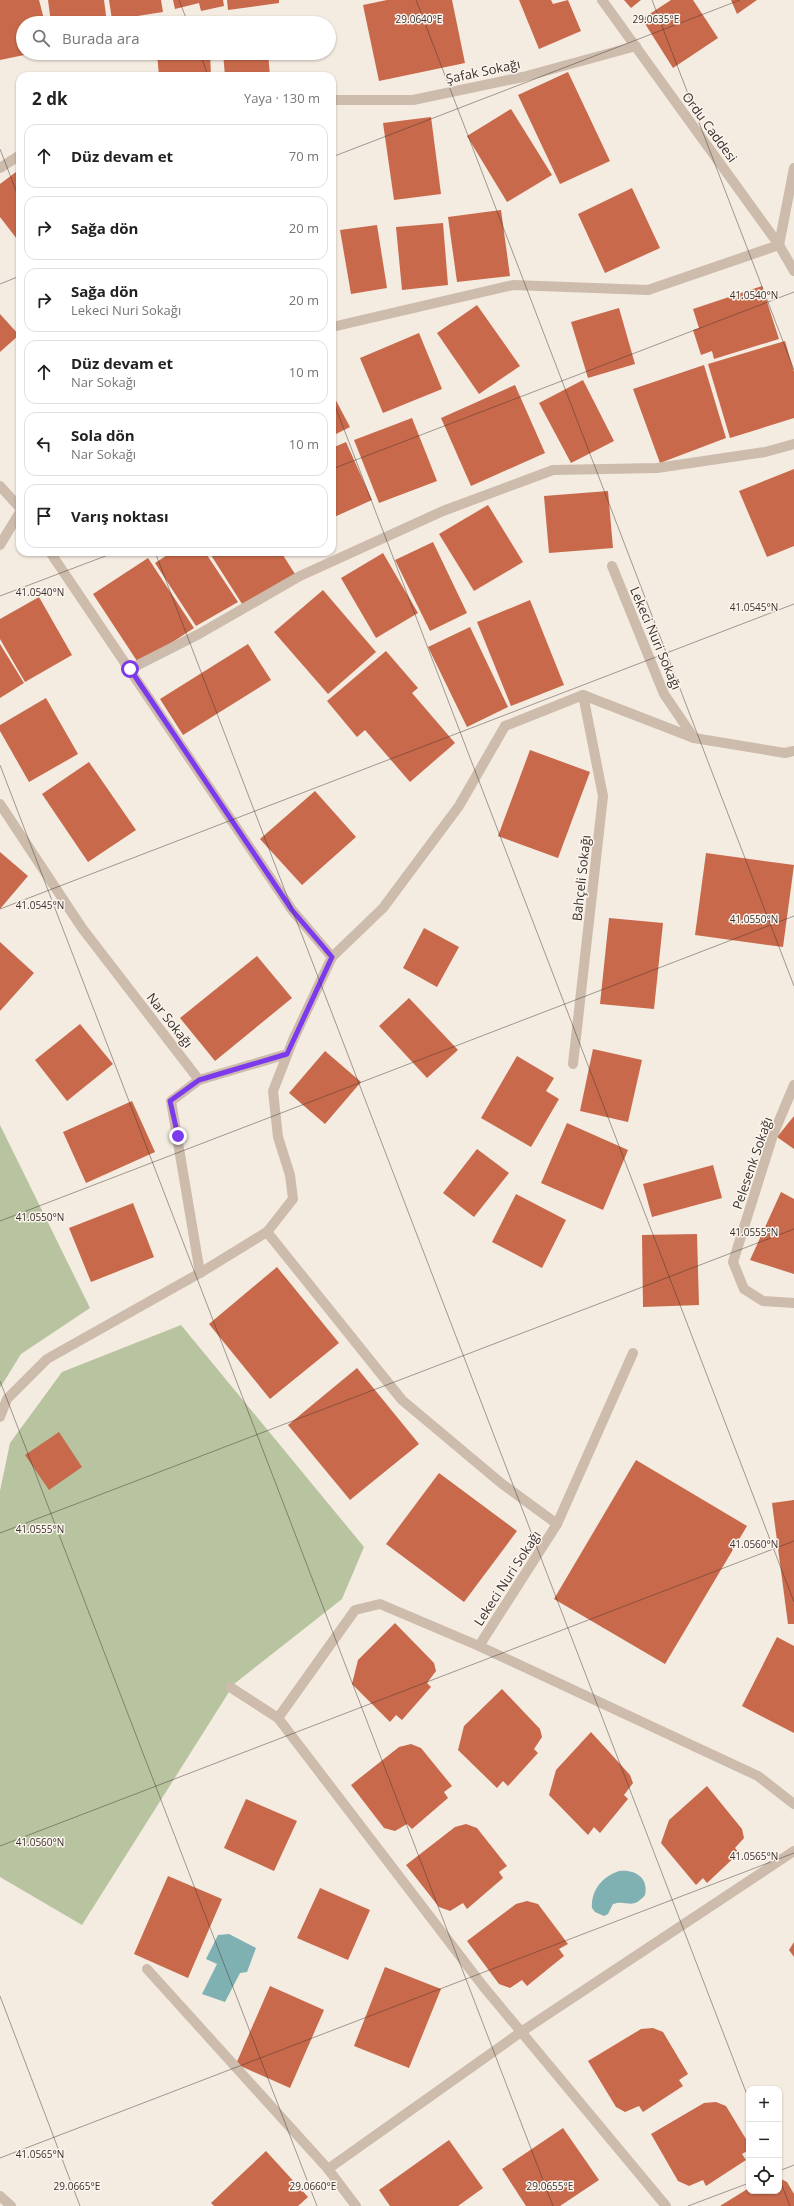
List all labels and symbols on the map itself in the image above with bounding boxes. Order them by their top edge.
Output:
text: 29.0640°E [396,12,442,26]
text: 29.0635°E [633,12,679,26]
street label: Şafak Sokağı [444,54,522,88]
street label: Ordu Caddesi [678,88,742,166]
text: 41.0540°N [730,288,778,302]
street label: Lekeci Nuri Sokağı [626,584,686,692]
text: 41.0540°N [16,585,64,599]
text: 41.0545°N [730,600,778,614]
route start [121,660,139,678]
street label: Bahçeli Sokağı [568,834,594,922]
text: 41.0545°N [16,898,64,912]
text: 41.0550°N [730,912,778,926]
street label: Nar Sokağı [143,989,197,1051]
street label: Pelesenk Sokağı [728,1114,776,1212]
route end [169,1127,187,1145]
text: 41.0550°N [16,1210,64,1224]
text: 41.0555°N [730,1225,778,1239]
text: 41.0555°N [16,1522,64,1536]
street label: Lekeci Nuri Sokağı [469,1527,545,1629]
text: 41.0560°N [730,1537,778,1551]
text: 41.0560°N [16,1835,64,1849]
text: 41.0565°N [730,1849,778,1863]
text: 41.0565°N [16,2147,64,2161]
text: 29.0665°E [54,2179,100,2193]
text: 29.0660°E [290,2179,336,2193]
text: 29.0655°E [527,2179,573,2193]

